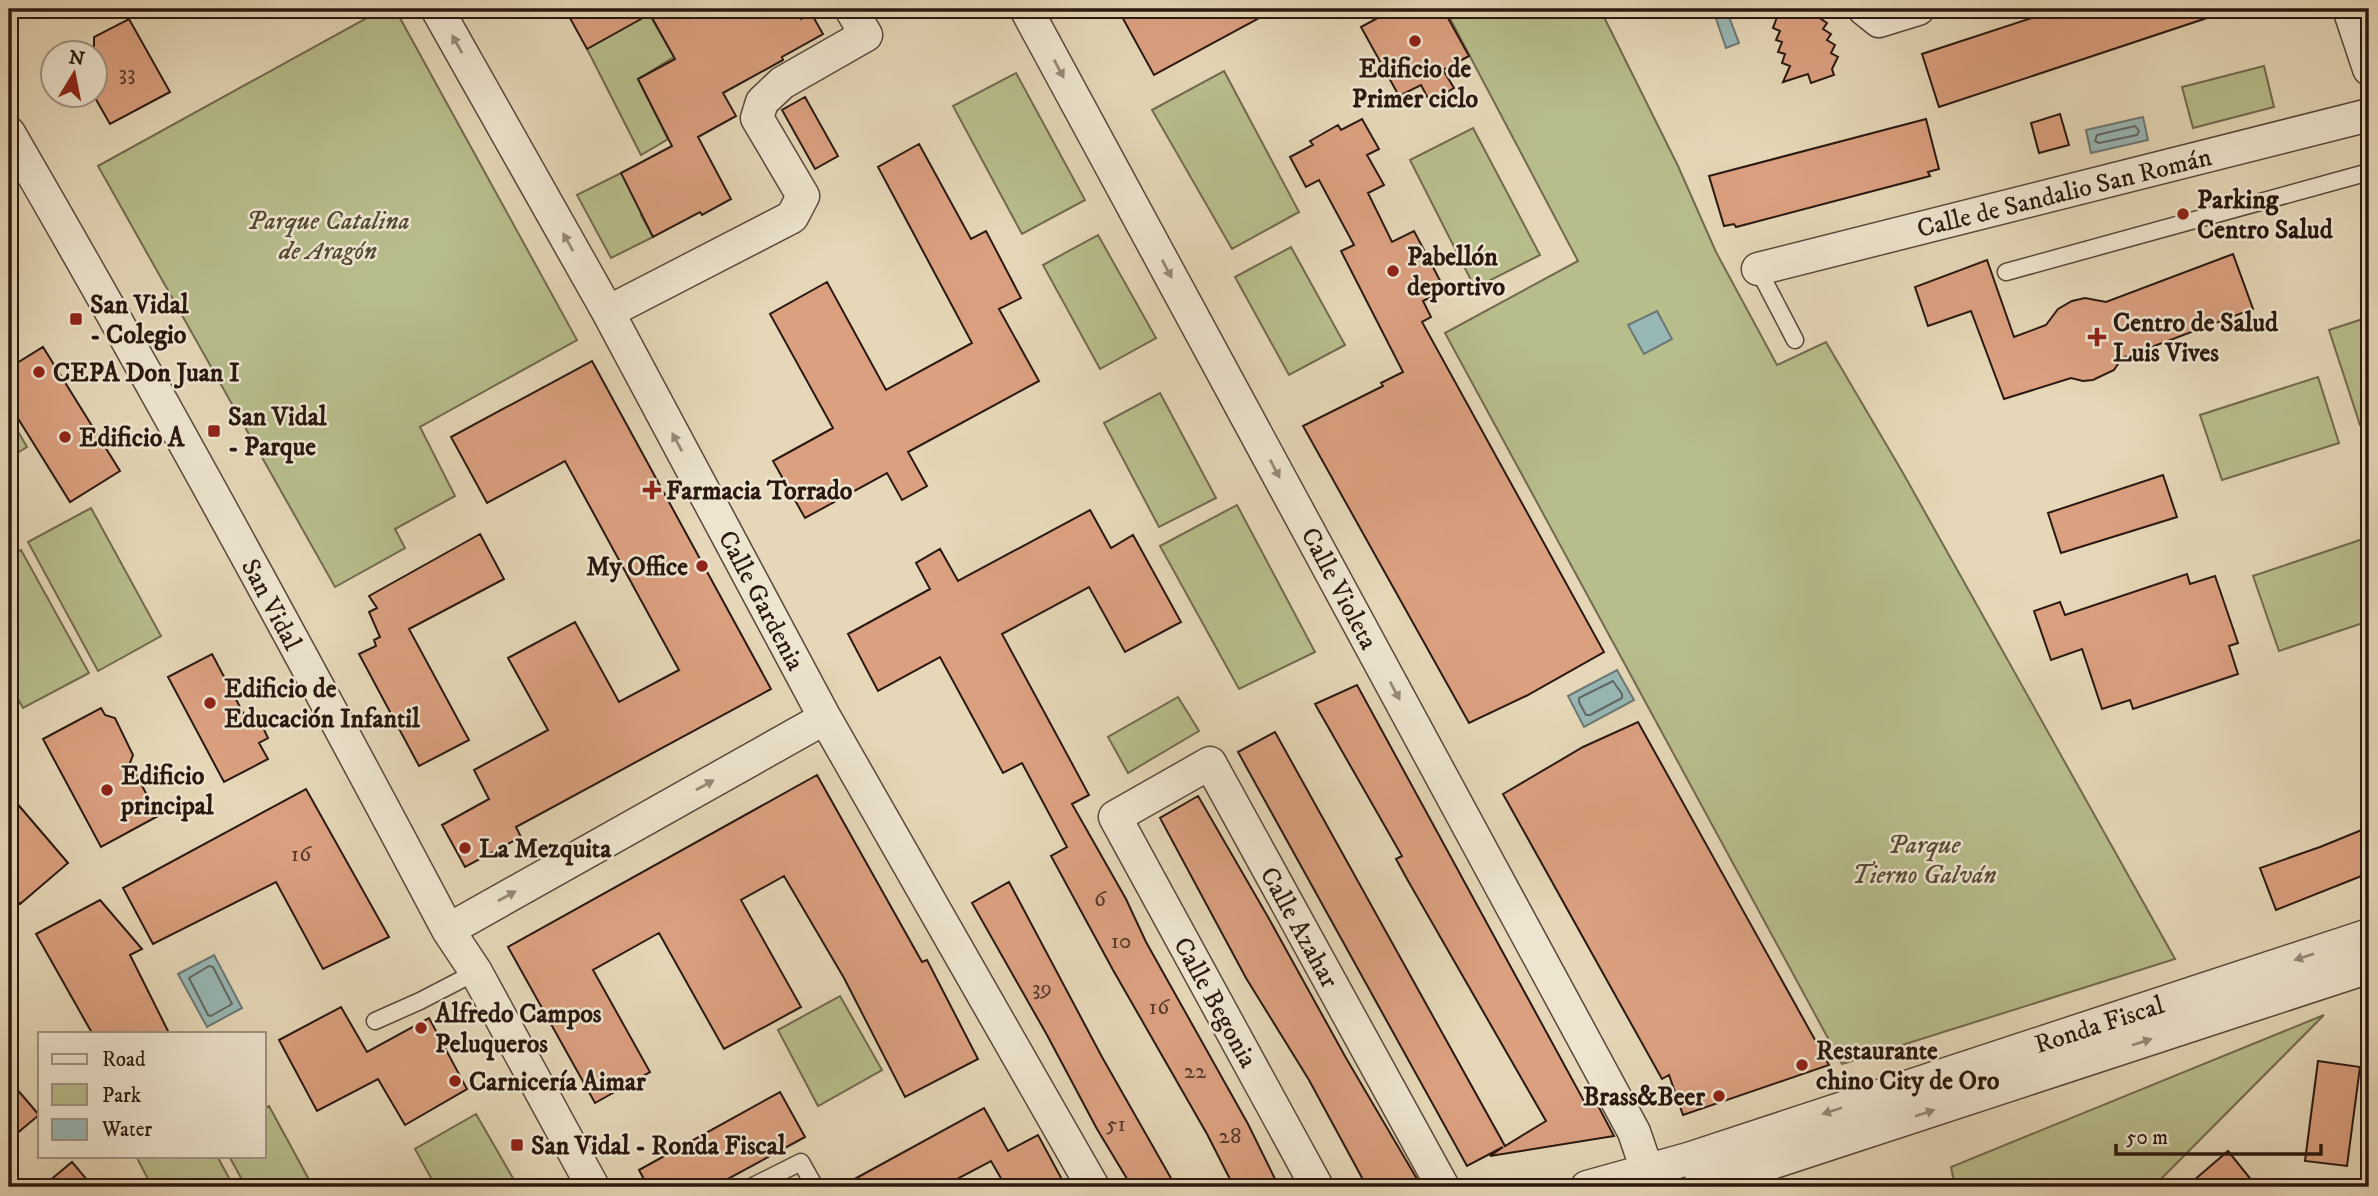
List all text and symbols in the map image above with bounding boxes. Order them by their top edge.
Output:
marker: Edificio de Primer ciclo [1407,33,1423,49]
one-way arrow [451,34,463,53]
north arrow [38,38,108,108]
text: N [67,46,87,71]
place label: Edificio de Primer ciclo [1352,53,1479,116]
house number: 33 [118,59,136,88]
one-way arrow [1053,59,1064,79]
street label: Calle de Sandalio San Román [1914,141,2215,246]
place label: Parking Centro Salud [2197,184,2334,247]
park label: Parque Catalina de Aragón [246,205,410,268]
marker: Parking Centro Salud [2175,206,2191,222]
one-way arrow [562,232,574,252]
place label: Pabellón deportivo [1407,241,1505,304]
one-way arrow [1161,259,1173,279]
marker: Pabellón deportivo [1385,263,1401,279]
place label: San Vidal - Colegio [90,289,190,352]
place label: Centro de Salud Luis Vives [2113,307,2279,370]
marker: San Vidal - Colegio [68,311,84,327]
marker: Centro de Salud Luis Vives [2087,327,2107,347]
place label: CEPA Don Juan I [53,357,240,390]
marker: CEPA Don Juan I [31,364,47,380]
place label: San Vidal - Parque [228,401,328,464]
place label: Edificio A [79,422,186,455]
marker: San Vidal - Parque [206,423,222,439]
marker: Edificio A [57,429,73,445]
one-way arrow [671,432,683,451]
one-way arrow [1269,459,1281,479]
place label: Farmacia Torrado [666,475,853,508]
marker: Farmacia Torrado [644,482,660,498]
street label: Calle Violeta [1293,522,1385,655]
street label: Calle Gardenia [710,525,811,676]
place label: My Office [586,551,688,584]
street label: San Vidal [233,553,308,656]
marker: My Office [694,558,710,574]
place label: Edificio de Educación Infantil [224,673,421,736]
one-way arrow [1389,681,1401,700]
marker: Edificio de Educación Infantil [202,695,218,711]
place label: Edificio principal [120,760,215,823]
one-way arrow [696,779,715,791]
marker: Edificio principal [99,782,115,798]
park label: Parque Tierno Galván [1852,829,1996,892]
place label: La Mezquita [479,833,612,866]
house number: 16 [291,840,312,869]
marker: La Mezquita [457,840,473,856]
street label: Calle Azahar [1252,861,1346,994]
house number: 6 [1094,885,1107,914]
one-way arrow [497,890,516,902]
house number: 10 [1111,927,1131,956]
street label: Calle Begonia [1165,932,1264,1074]
one-way arrow [2294,952,2315,962]
house number: 39 [1032,974,1052,1003]
street label: Ronda Fiscal [2031,989,2169,1062]
house number: 16 [1149,993,1170,1022]
place label: Alfredo Campos Peluqueros [434,998,602,1061]
marker: Alfredo Campos Peluqueros [413,1020,429,1036]
legend [38,1032,266,1158]
place label: Restaurante chino City de Oro [1816,1035,2000,1098]
one-way arrow [2131,1036,2152,1047]
text: Road [102,1047,146,1073]
house number: 22 [1184,1057,1207,1086]
marker: Restaurante chino City de Oro [1794,1057,1810,1073]
place label: Carnicería Aimar [469,1066,646,1099]
marker: Carnicería Aimar [447,1073,463,1089]
place label: Brass&Beer [1583,1081,1705,1114]
text: Park [102,1083,142,1109]
marker: Brass&Beer [1711,1088,1727,1104]
one-way arrow [1821,1106,1842,1117]
one-way arrow [1915,1107,1936,1117]
house number: 51 [1106,1110,1126,1139]
scale bar [2116,1112,2320,1156]
text: Water [101,1117,152,1143]
house number: 28 [1219,1122,1241,1151]
text: 50 m [2126,1125,2168,1151]
place label: San Vidal - Ronda Fiscal [531,1130,787,1163]
marker: San Vidal - Ronda Fiscal [509,1137,525,1153]

